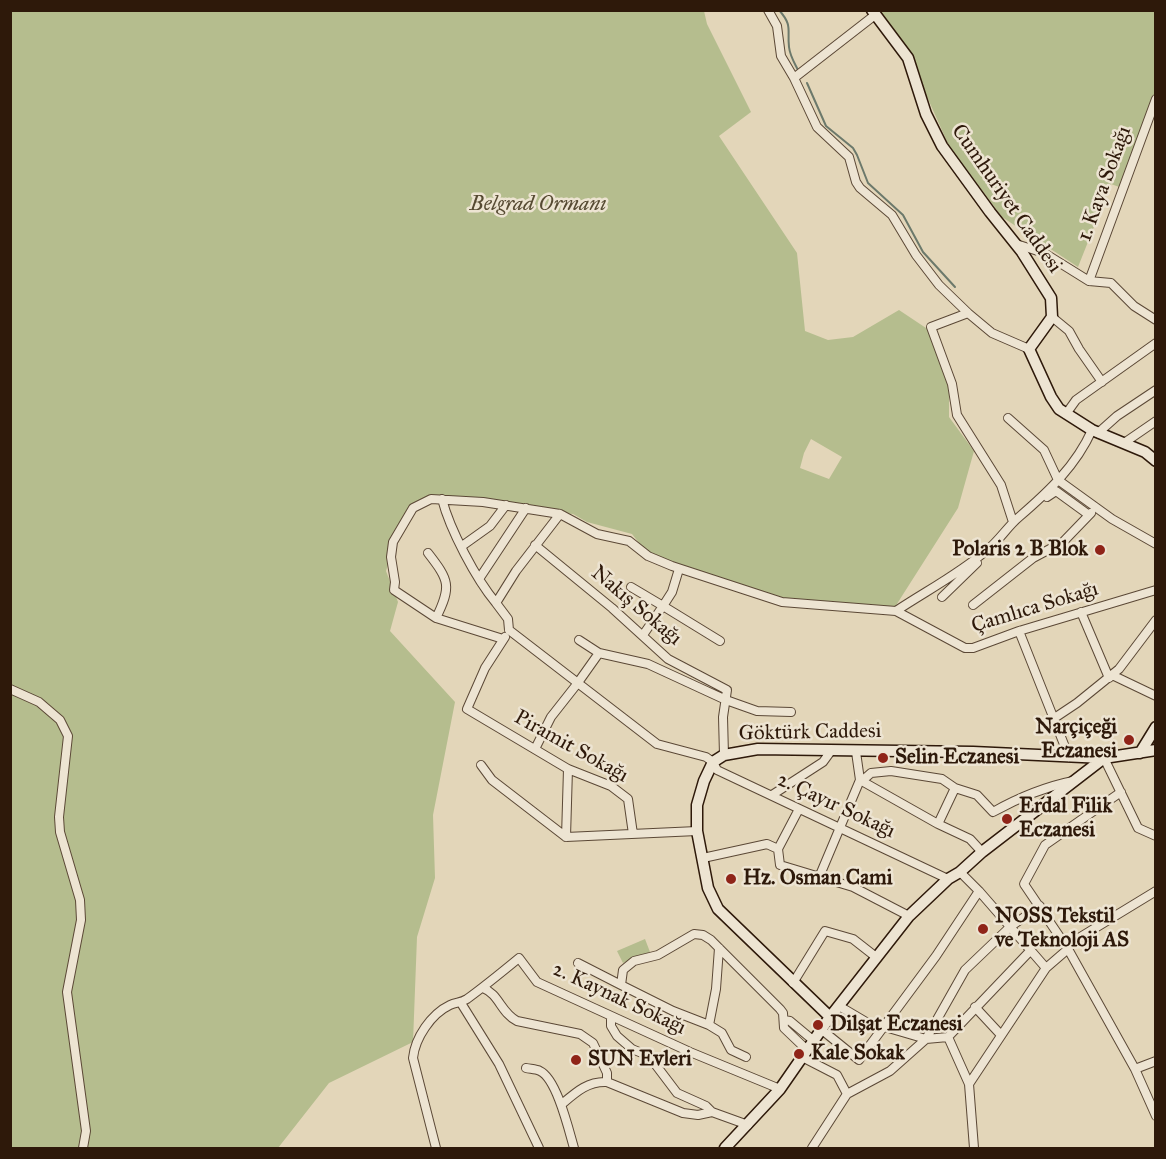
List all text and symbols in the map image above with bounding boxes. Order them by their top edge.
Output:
street label: Cumhuriyet Caddesi [945,120,1067,278]
street label: 1. Kaya Sokağı [1073,123,1137,245]
park label: Belgrad Ormanı [470,192,606,218]
place label: Polaris 2 B Blok [952,537,1088,563]
marker: Polaris 2 B Blok [1093,543,1107,557]
street label: Nakış Sokağı [585,561,687,651]
street label: Çamlıca Sokağı [968,577,1102,639]
street label: Piramit Sokağı [509,705,633,789]
place label: Narçiçeği Eczanesi [1035,715,1117,765]
street label: Göktürk Caddesi [738,719,882,747]
marker: Narçiçeği Eczanesi [1122,733,1136,747]
place label: Selin Eczanesi [895,745,1019,771]
marker: Selin Eczanesi [876,751,890,765]
street label: 2. Çayır Sokağı [773,768,899,844]
place label: Erdal Filik Eczanesi [1019,794,1112,844]
marker: Erdal Filik Eczanesi [1000,812,1014,826]
place label: Hz. Osman Cami [743,866,892,892]
marker: Hz. Osman Cami [724,872,738,886]
place label: NOSS Tekstil ve Teknoloji AS [995,904,1129,954]
marker: NOSS Tekstil ve Teknoloji AS [976,922,990,936]
street label: 2. Kaynak Sokağı [548,957,690,1041]
place label: Dilşat Eczanesi [830,1012,963,1038]
marker: Dilşat Eczanesi [811,1018,825,1032]
place label: Kale Sokak [811,1041,905,1067]
place label: SUN Evleri [588,1047,692,1073]
marker: Kale Sokak [792,1047,806,1061]
marker: SUN Evleri [569,1053,583,1067]

